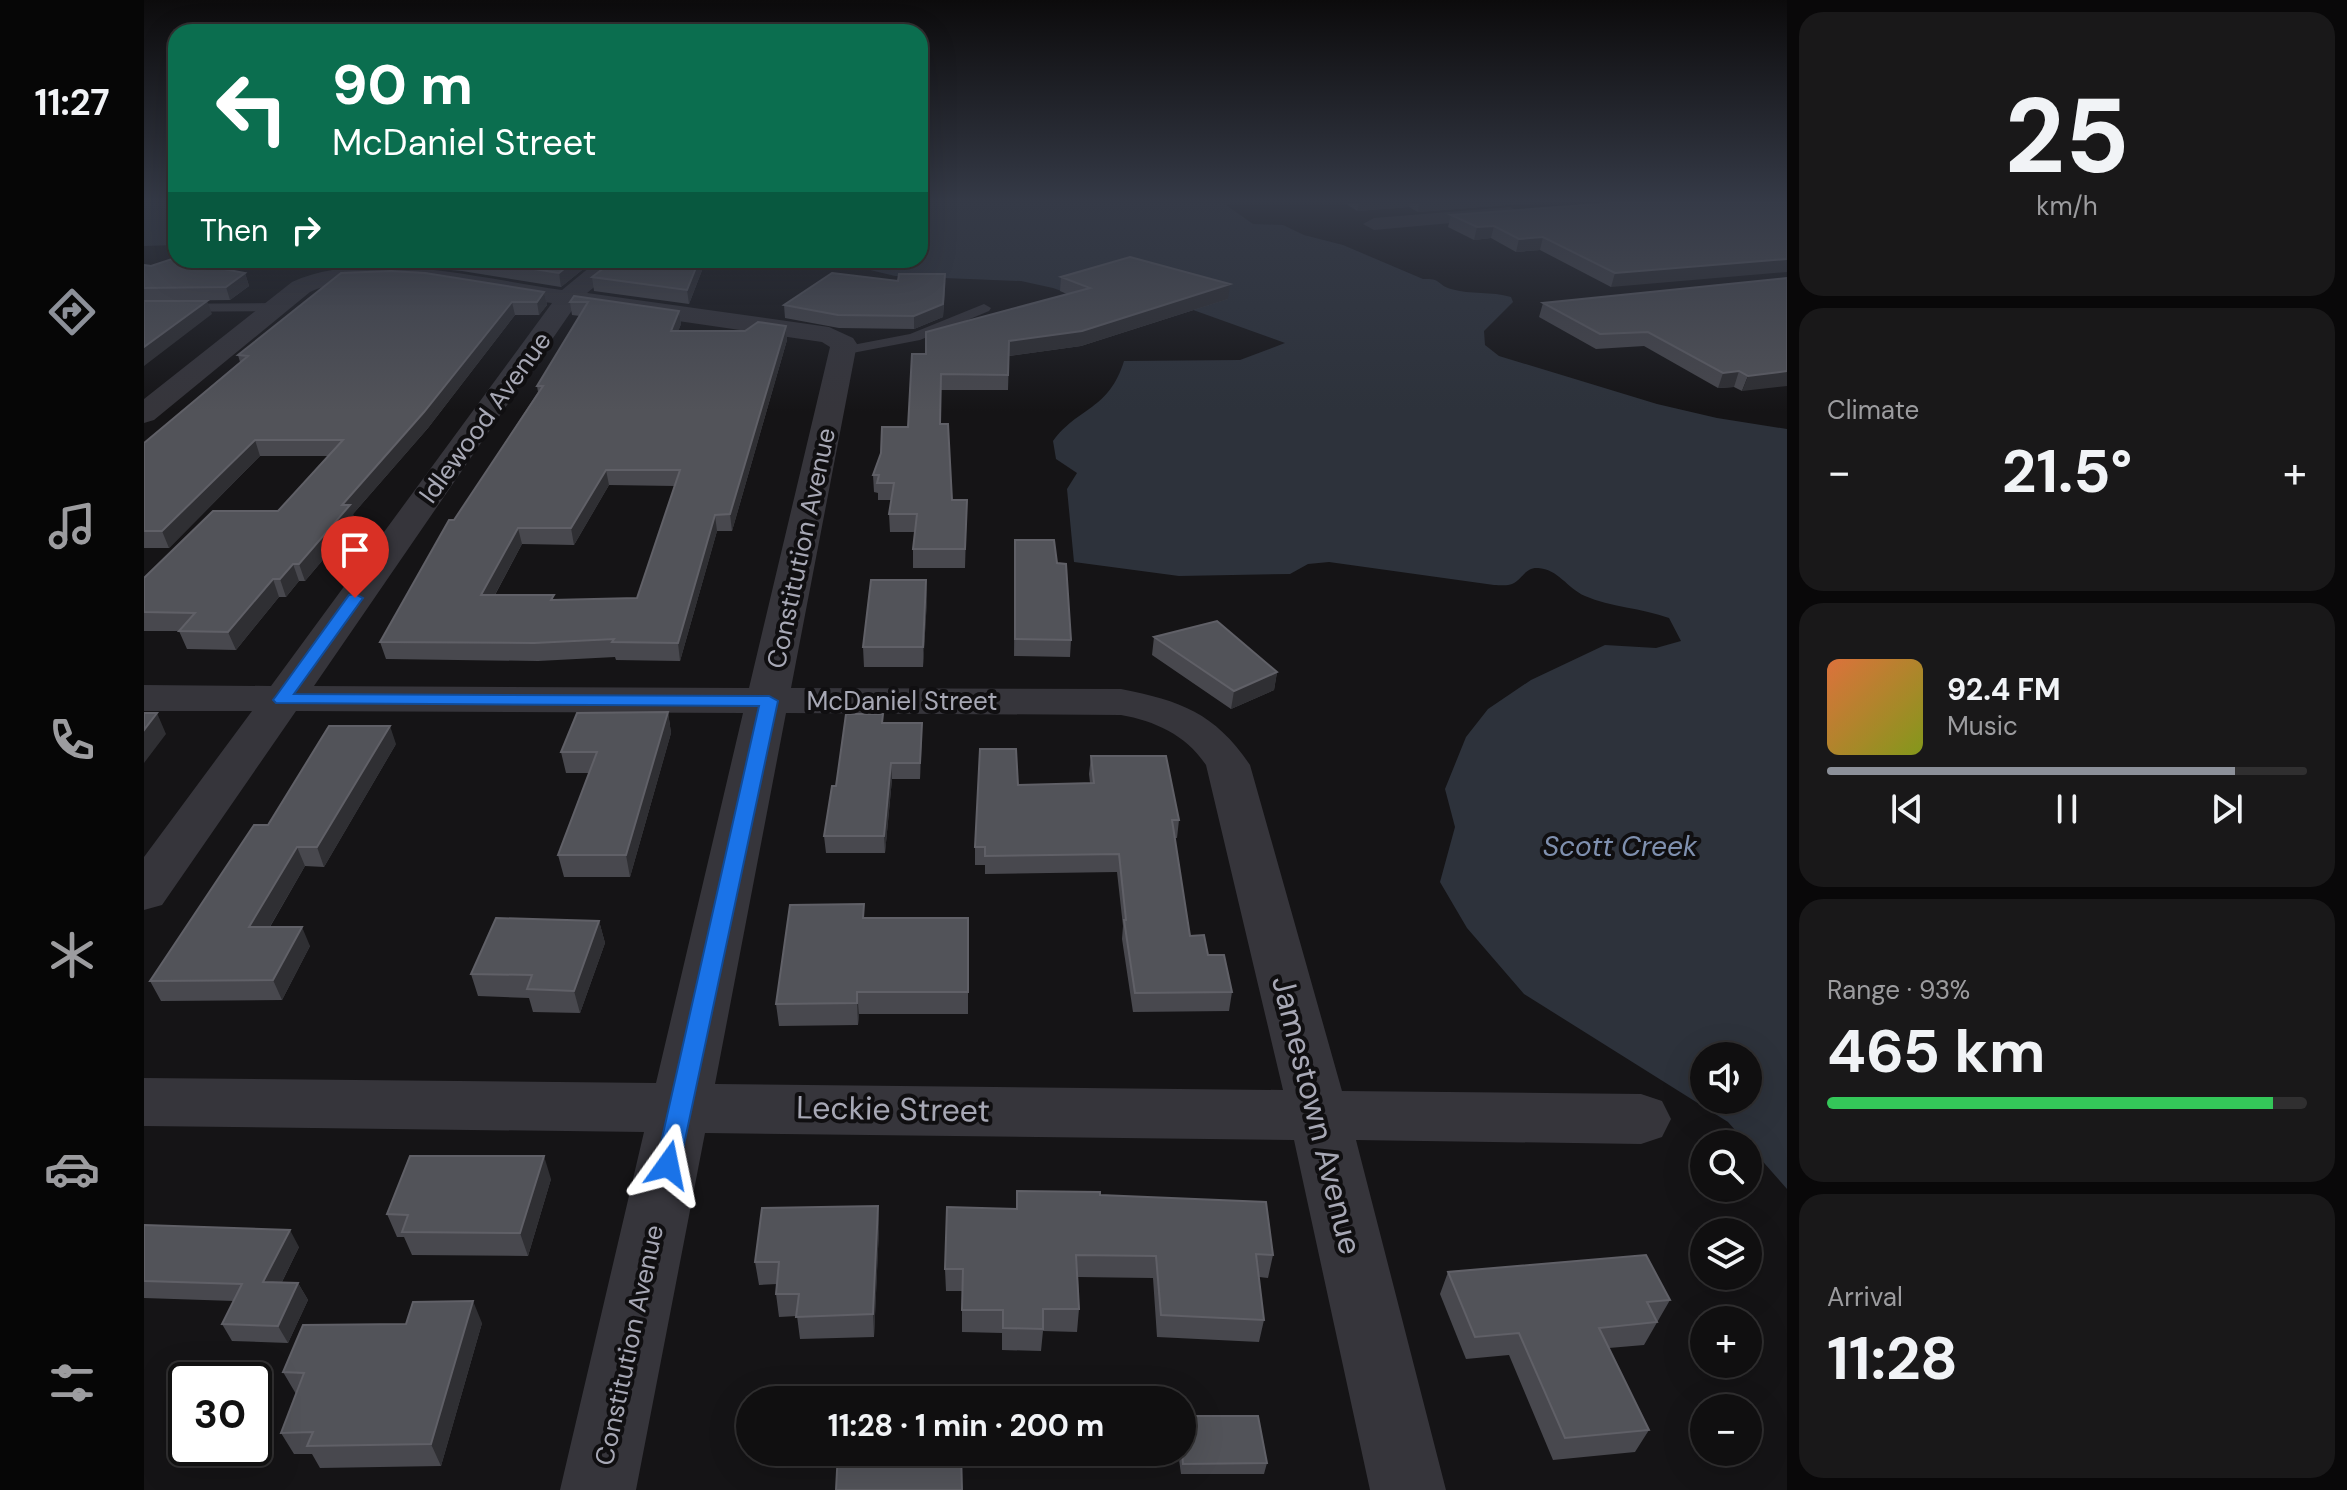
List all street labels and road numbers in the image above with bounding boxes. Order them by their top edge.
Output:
street label: Idlewood Avenue [411,324,559,510]
street label: Constitution Avenue [759,425,843,671]
street label: McDaniel Street [806,684,998,718]
street label: Jamestown Avenue [1262,971,1372,1259]
street label: Leckie Street [796,1086,990,1132]
street label: Constitution Avenue [587,1222,671,1468]

